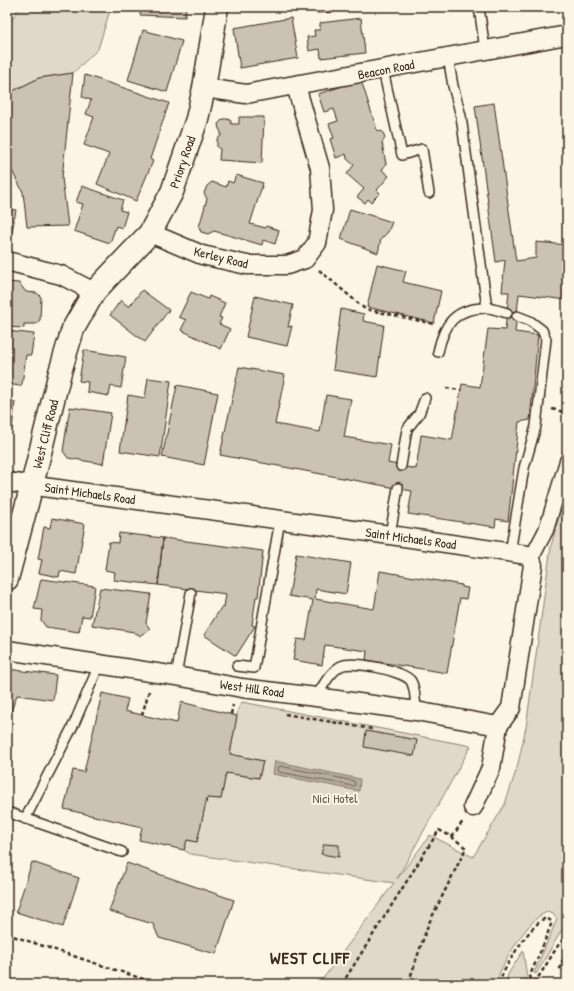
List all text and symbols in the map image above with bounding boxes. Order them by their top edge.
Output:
street label: Beacon Road [356,55,416,83]
street label: Priory Road [165,133,199,191]
street label: Kerley Road [192,242,250,272]
street label: West Cliff Road [28,398,62,470]
street label: Saint Michaels Road [43,478,137,508]
street label: Saint Michaels Road [364,523,458,553]
street label: West Hill Road [219,675,285,701]
park label: Nici Hotel [312,789,358,807]
district label: WEST CLIFF [270,946,351,969]

